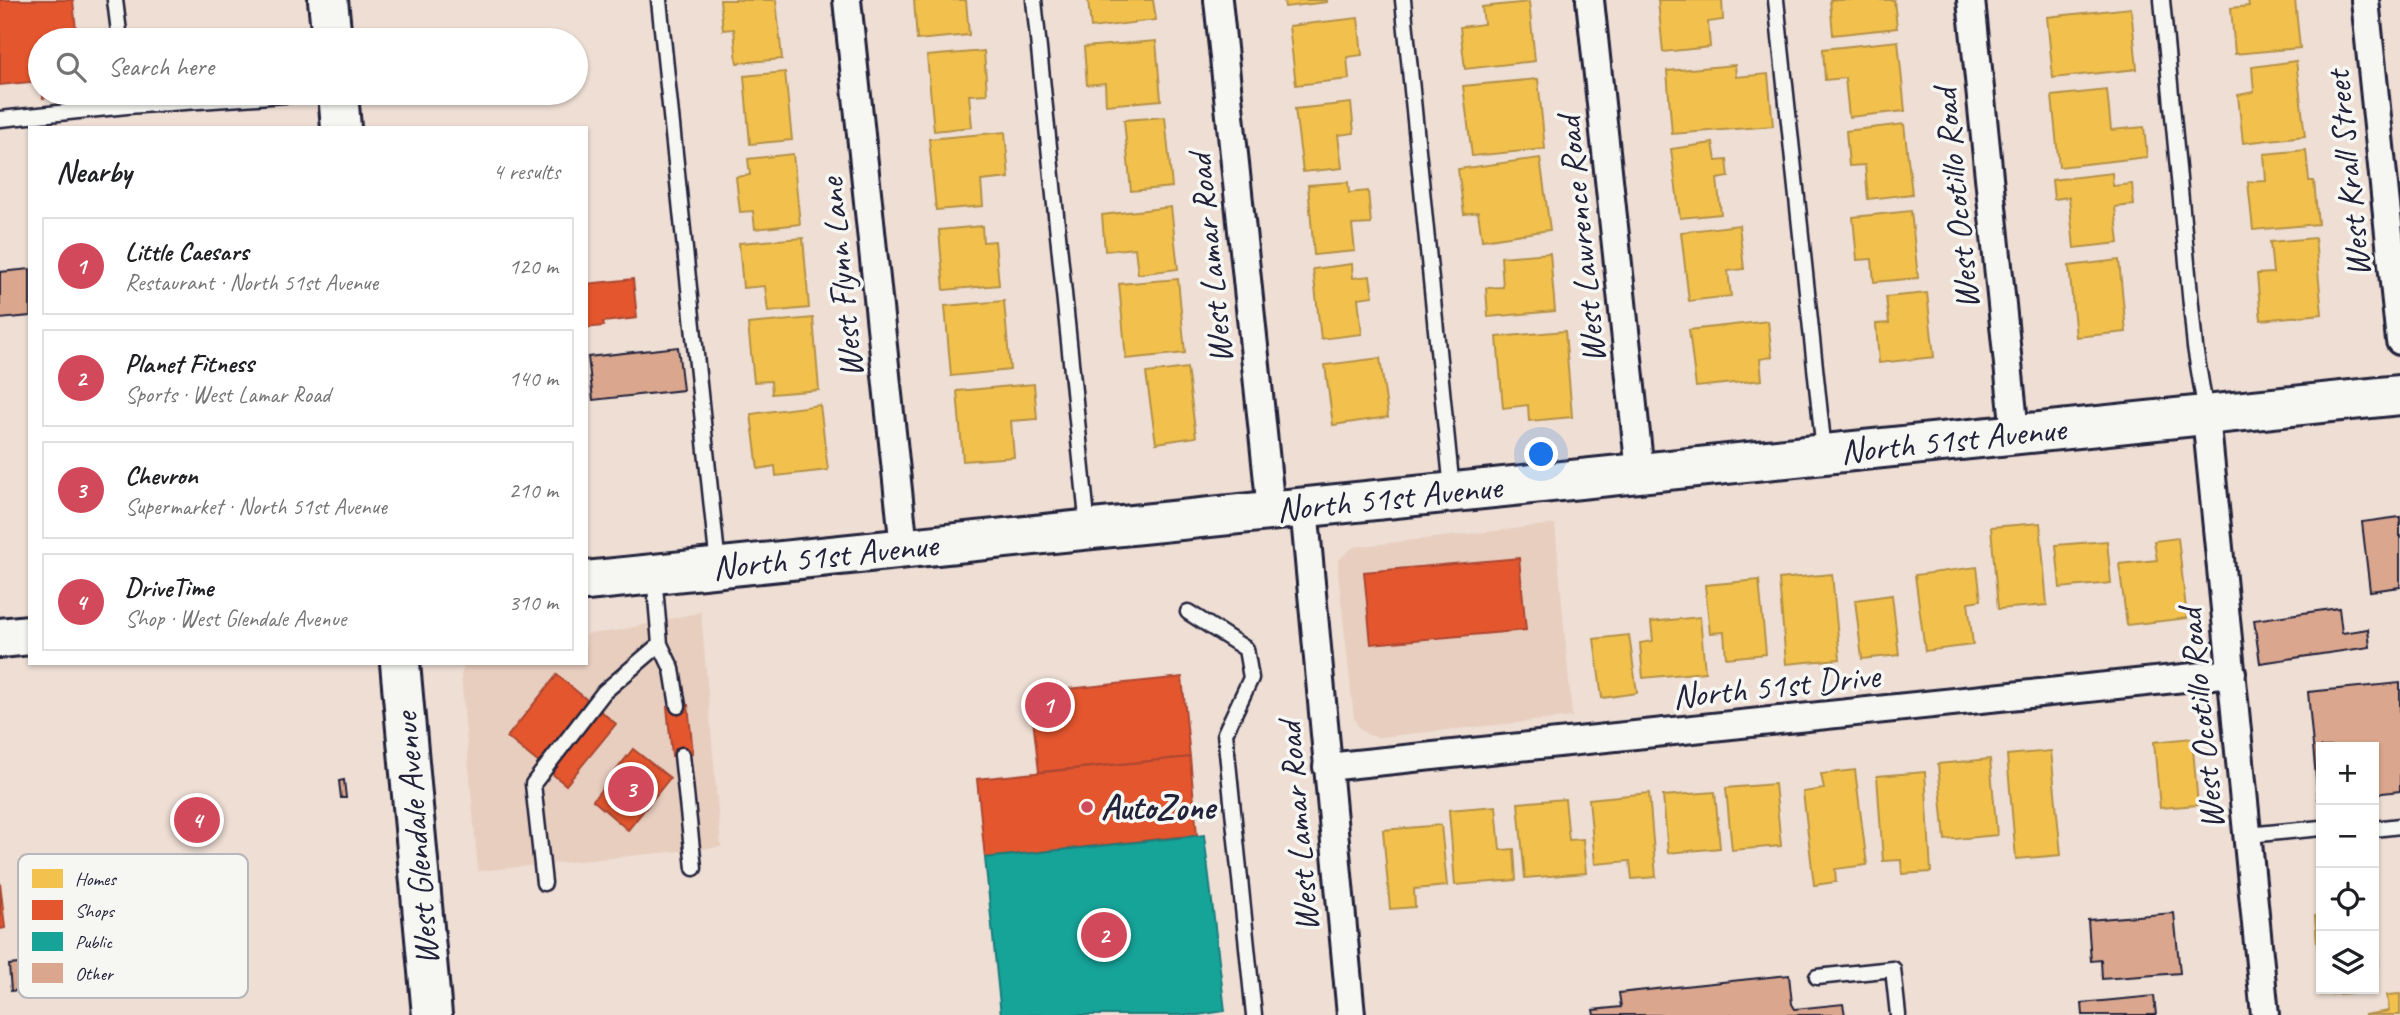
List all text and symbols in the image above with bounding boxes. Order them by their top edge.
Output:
search box [28,28,588,105]
icon: search [52,48,90,86]
text: Search here [108,50,214,83]
street label: West Krall Street [2314,65,2381,279]
street label: West Ocotillo Road [1922,81,1990,311]
street label: West Lawrence Road [1545,109,1616,365]
street label: West Lamar Road [1176,147,1243,366]
text: Nearby [56,153,132,191]
text: 4 results [493,157,560,186]
street label: West Flynn Lane [808,173,874,380]
text: Little Caesars [125,235,248,268]
text: 1 [76,252,86,281]
text: 120 m [509,252,558,281]
text: Restaurant · North 51st Avenue [125,268,378,297]
text: Planet Fitness [125,347,254,380]
text: 2 [76,364,86,393]
text: 140 m [509,364,558,393]
text: Sports · West Lamar Road [125,380,330,409]
street label: North 51st Avenue [1838,406,2070,474]
your location [1524,437,1558,471]
text: Chevron [125,459,198,492]
street label: North 51st Avenue [1274,464,1506,532]
text: 3 [76,476,86,505]
text: 210 m [509,476,558,505]
text: Supermarket · North 51st Avenue [125,492,387,521]
street label: North 51st Avenue [710,522,942,590]
text: DriveTime [125,571,213,604]
text: 4 [76,588,86,617]
text: 310 m [509,588,558,617]
street label: West Ocotillo Road [2167,601,2235,831]
text: Shop · West Glendale Avenue [125,604,346,633]
street label: North 51st Drive [1670,652,1884,719]
pin: 1 [1025,679,1071,731]
street label: West Glendale Avenue [382,708,449,967]
street label: West Lamar Road [1266,715,1330,934]
map controls [2316,742,2379,994]
button: + [2316,742,2379,805]
pin: 3 [608,763,654,815]
place label: AutoZone [1101,785,1218,830]
pin: 4 [174,794,220,846]
marker: AutoZone [1079,799,1095,815]
button: − [2316,805,2379,868]
legend [18,854,248,998]
text: Homes [75,867,117,891]
button: locate [2316,868,2379,931]
text: Shops [75,899,115,923]
pin: 2 [1081,909,1127,961]
text: Public [75,930,113,954]
button: layers [2316,931,2379,994]
text: Other [75,962,115,986]

